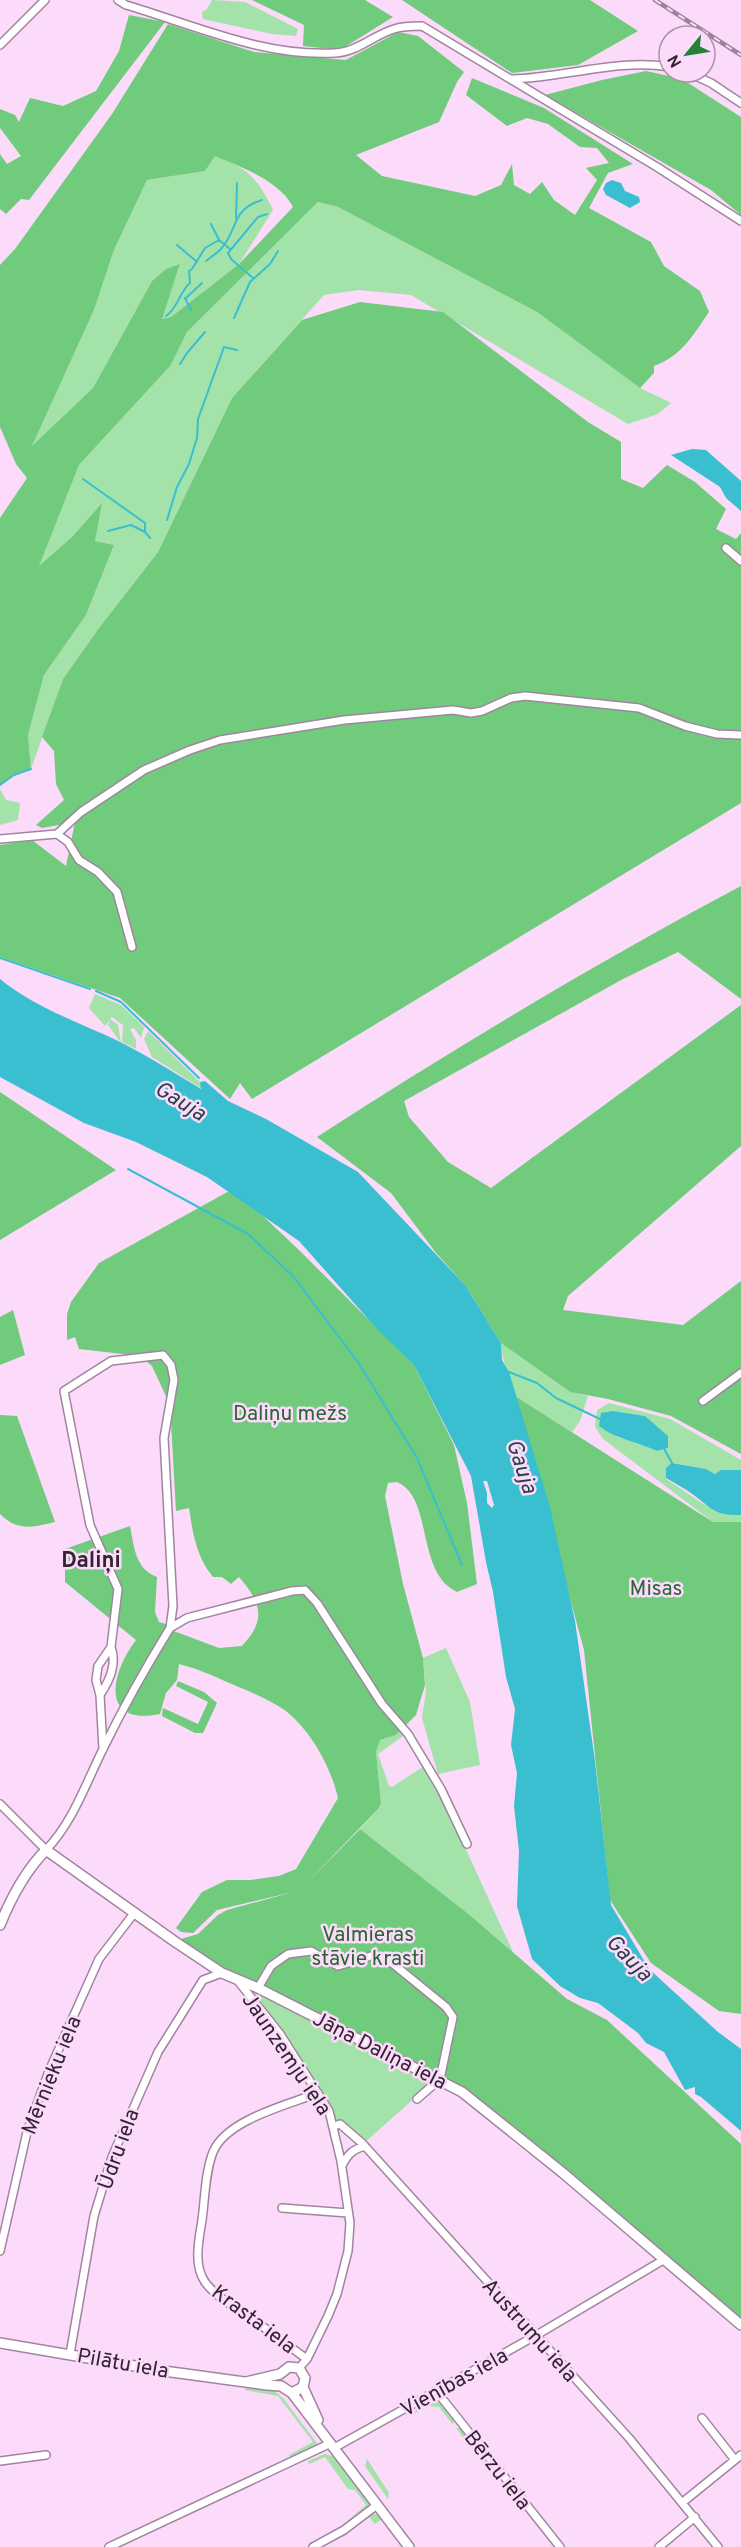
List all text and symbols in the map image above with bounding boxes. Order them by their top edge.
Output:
north arrow [657,24,717,84]
text: N [664,51,687,70]
water label: Gauja [149,1076,211,1129]
park label: Daliņu mežs [233,1401,347,1428]
water label: Gauja [499,1436,542,1498]
district label: Daliņi [61,1548,121,1575]
park label: Misas [630,1576,682,1603]
park label: Valmieras stāvie krasti [312,1922,424,1973]
water label: Gauja [599,1929,658,1988]
street label: Jaunzemju iela [235,1988,337,2121]
street label: Jāņa Daliņa iela [308,2006,451,2097]
street label: Mērnieku iela [16,2012,88,2139]
street label: Ūdru iela [92,2105,146,2194]
street label: Austrumu iela [475,2274,583,2388]
street label: Krasta iela [205,2280,301,2361]
street label: Pilātu iela [75,2343,171,2386]
street label: Vienības iela [396,2343,513,2424]
street label: Bērzu iela [457,2426,536,2516]

